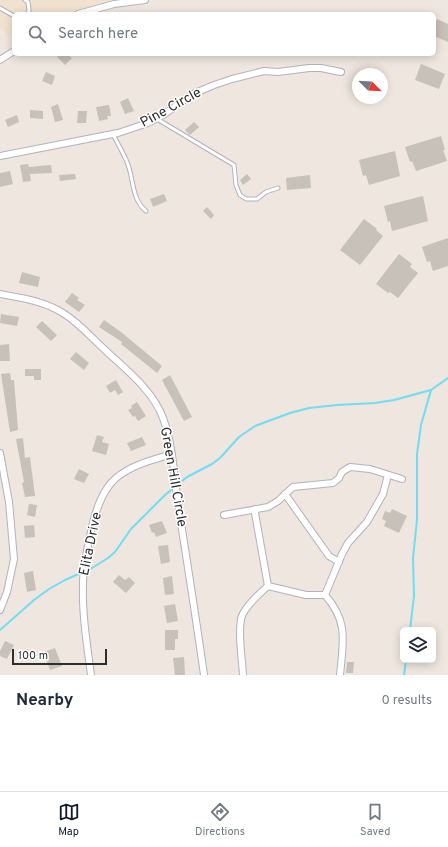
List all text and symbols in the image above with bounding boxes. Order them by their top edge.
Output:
search box [12,12,436,56]
icon: search [26,23,48,45]
text: Search here [58,25,138,44]
north arrow [352,68,388,104]
street label: Pine Circle [137,84,205,132]
street label: Green Hill Circle [156,426,190,528]
street label: Elita Drive [76,511,106,577]
map controls [400,627,436,663]
button: layers [400,627,436,663]
scale bar [12,647,107,666]
text: 100 m [18,649,48,663]
text: Nearby [16,690,73,712]
text: 0 results [381,693,432,709]
tab: Map [58,801,80,839]
tab: Directions [195,801,245,839]
tab: Saved [360,801,390,839]

